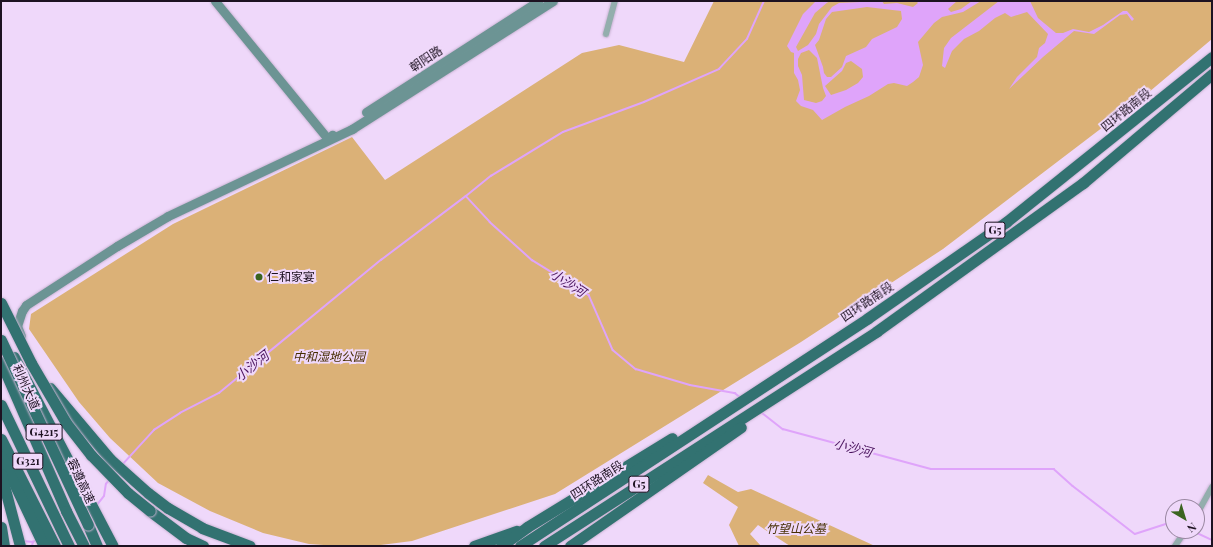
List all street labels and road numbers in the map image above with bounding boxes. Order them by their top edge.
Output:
street label: 朝阳路 [407,43,445,75]
street label: 四环路南段 [1098,86,1154,134]
road number: G5 [984,221,1006,239]
street label: 四环路南段 [838,279,896,325]
street label: 利州大道 [10,362,42,412]
road number: G4215 [25,423,63,441]
road number: G321 [12,452,44,470]
street label: 蓉遵高速 [64,456,98,506]
street label: 四环路南段 [568,458,626,502]
road number: G5 [628,475,650,493]

